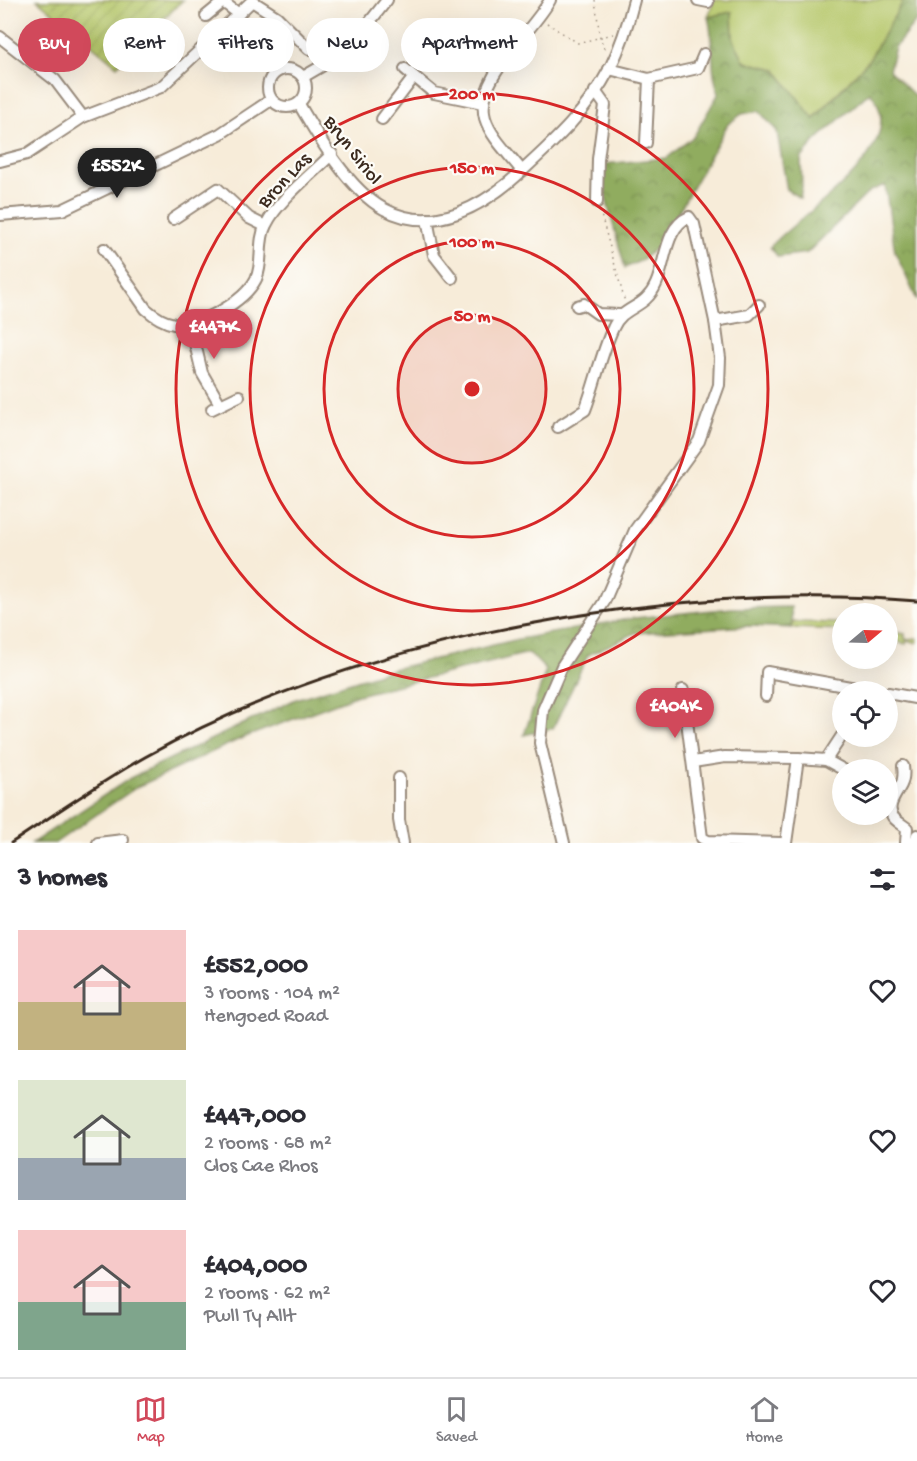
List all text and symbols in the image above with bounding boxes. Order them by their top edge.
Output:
chip: Buy [18,18,91,72]
chip: Rent [103,18,185,72]
chip: Filters [197,18,294,72]
chip: New [306,18,389,72]
chip: Apartment [401,18,537,72]
text: 200 m [449,85,495,106]
street label: Bryn Siriol [317,111,385,190]
pin: £552K [75,148,159,199]
street label: Bron Las [253,148,317,215]
text: £552K [92,156,142,179]
text: 150 m [449,159,494,180]
text: 100 m [449,233,495,254]
text: 50 m [454,307,491,328]
pin: £447K [172,309,256,360]
text: £447K [189,317,239,340]
centre of rings [462,379,482,399]
north arrow [832,603,898,669]
map controls [832,603,898,825]
button: locate [832,681,898,747]
pin: £404K [633,688,717,739]
text: £404K [650,696,700,719]
button: layers [832,759,898,825]
icon: filters [866,863,899,896]
text: 3 homes [18,864,107,895]
text: £552,000 [204,952,308,983]
icon: home [66,954,138,1026]
icon: heart [866,974,899,1007]
text: 3 rooms · 104 m² [204,983,340,1006]
text: Hengoed Road [204,1006,327,1029]
text: £447,000 [204,1102,306,1133]
icon: home [66,1104,138,1176]
icon: heart [866,1124,899,1157]
text: 2 rooms · 68 m² [204,1133,332,1156]
text: Clos Cae Rhos [204,1156,318,1179]
text: £404,000 [204,1252,307,1283]
icon: home [66,1254,138,1326]
icon: heart [866,1274,899,1307]
text: 2 rooms · 62 m² [204,1283,331,1306]
text: Pwll Ty Allt [204,1306,295,1329]
tab: Map [134,1393,167,1448]
tab: Saved [436,1393,477,1448]
tab: Home [746,1393,783,1448]

